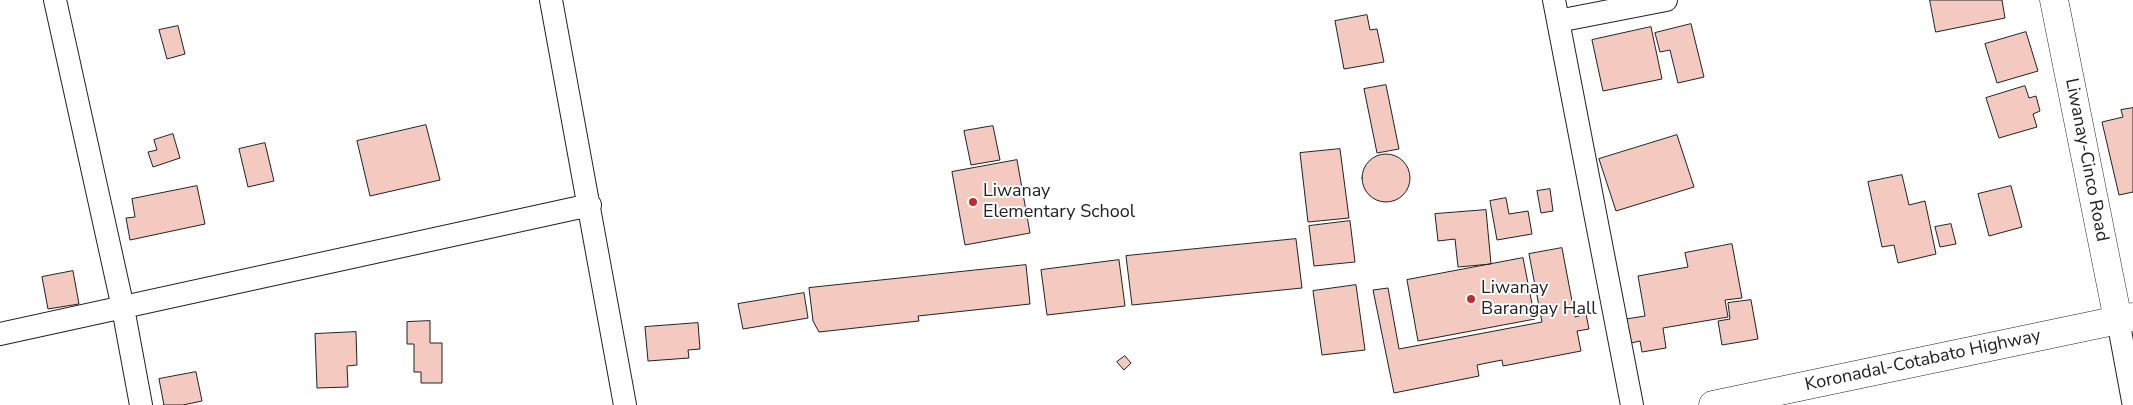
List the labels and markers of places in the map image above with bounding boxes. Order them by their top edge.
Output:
place label: Liwanay Elementary School [983,181,1135,223]
marker: Liwanay Elementary School [967,196,979,208]
place label: Liwanay Barangay Hall [1481,278,1597,320]
marker: Liwanay Barangay Hall [1465,293,1477,305]

